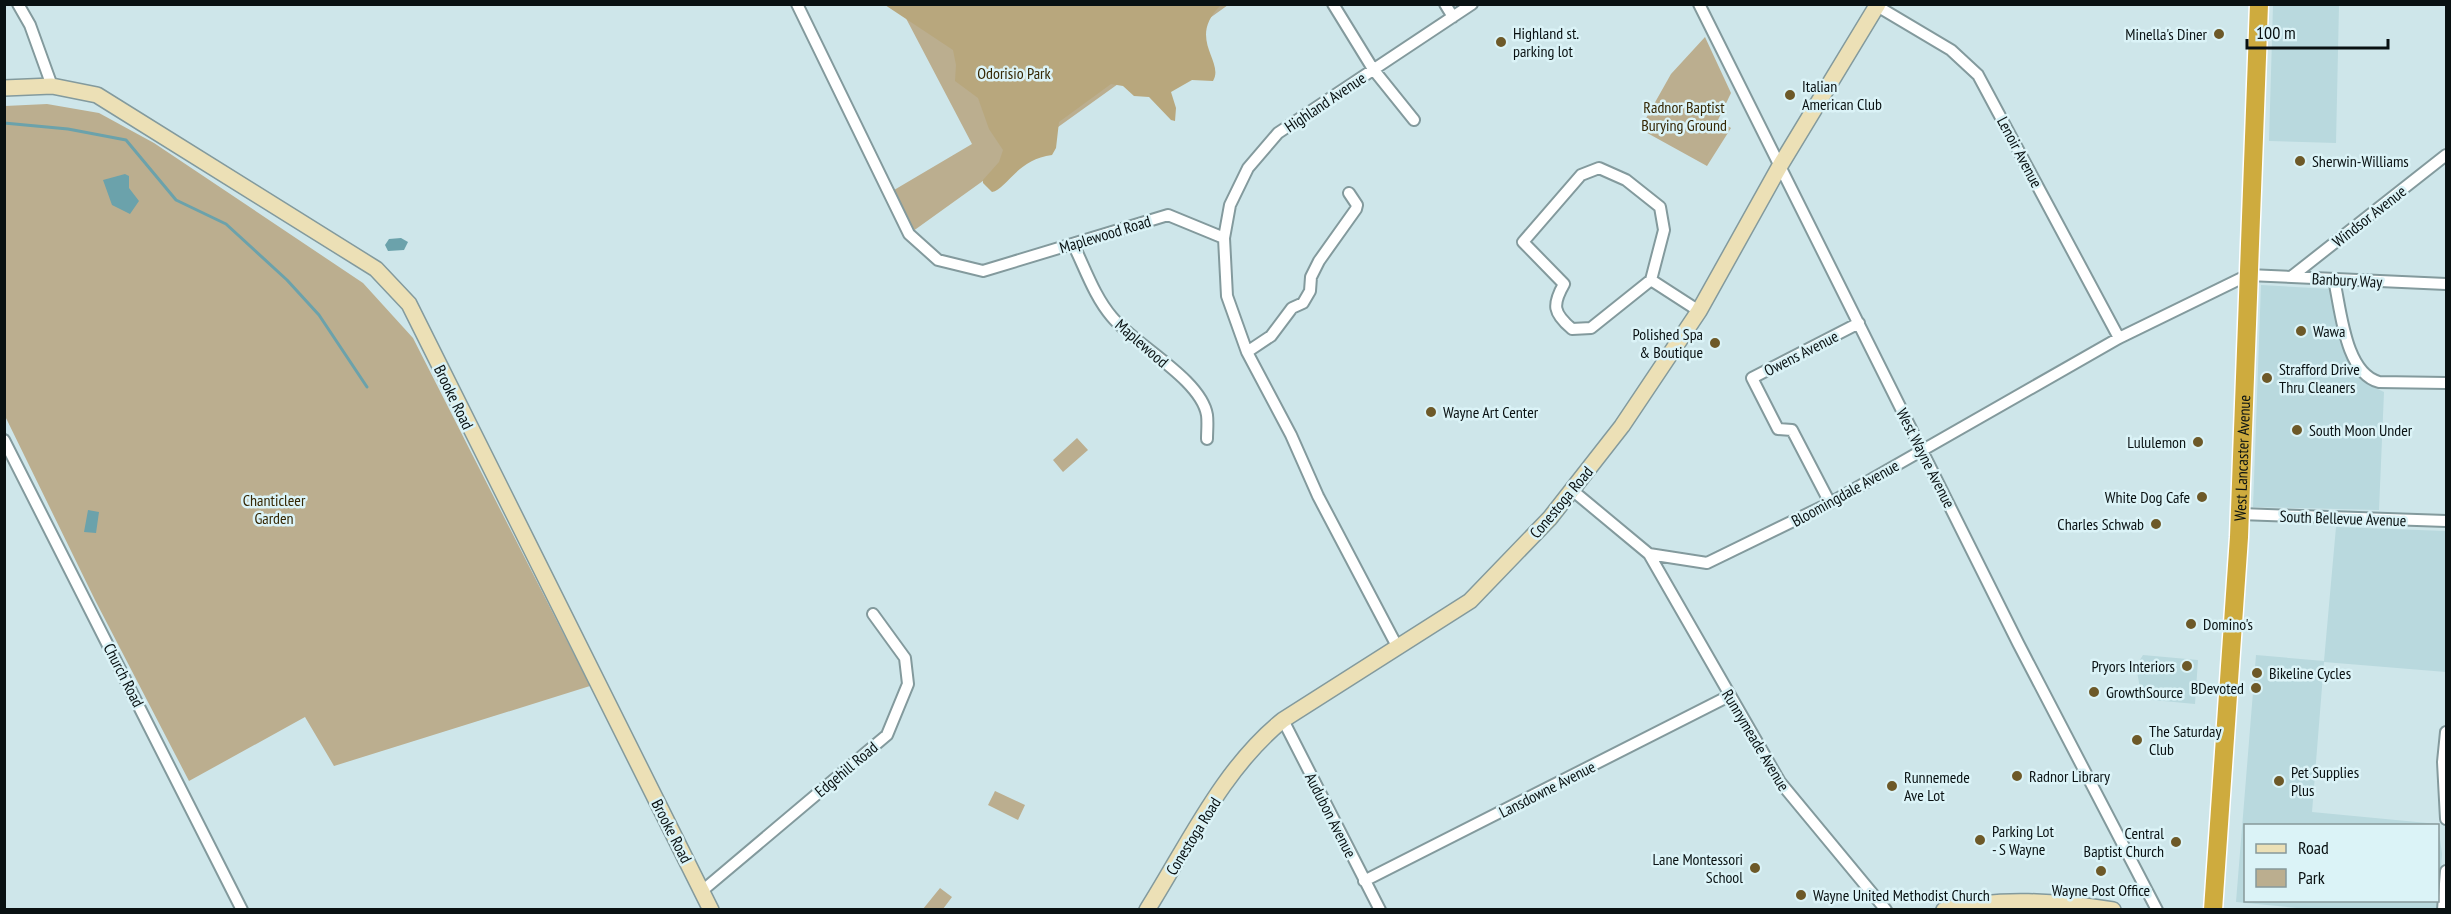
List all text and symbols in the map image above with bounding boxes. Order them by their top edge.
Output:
scale bar [2247,12,2388,50]
text: 100 m [2256,21,2296,44]
place label: Highland st. parking lot [1513,23,1579,61]
place label: Minella's Diner [2125,24,2208,44]
marker: Minella's Diner [2212,27,2226,41]
marker: Highland st. parking lot [1494,35,1508,49]
park label: Odorisio Park [977,63,1052,83]
street label: Highland Avenue [1281,68,1369,136]
place label: Italian American Club [1802,76,1882,114]
marker: Italian American Club [1783,88,1797,102]
park label: Radnor Baptist Burying Ground [1641,97,1727,135]
street label: Lenoir Avenue [1993,113,2047,191]
place label: Sherwin-Williams [2312,151,2409,171]
marker: Sherwin-Williams [2293,154,2307,168]
street label: Windsor Avenue [2328,181,2410,251]
street label: Maplewood Road [1057,211,1153,257]
street label: Banbury Way [2311,268,2383,292]
street label: Maplewood [1111,315,1173,372]
place label: Wawa [2313,321,2345,341]
place label: Polished Spa & Boutique [1633,324,1703,362]
marker: Wawa [2294,324,2308,338]
street label: Owens Avenue [1761,326,1841,380]
marker: Polished Spa & Boutique [1708,336,1722,350]
place label: Strafford Drive Thru Cleaners [2279,359,2360,397]
street label: Brooke Road [430,362,478,432]
marker: Strafford Drive Thru Cleaners [2260,371,2274,385]
street label: West Lancaster Avenue [2230,395,2254,521]
place label: Wayne Art Center [1443,402,1539,422]
marker: Wayne Art Center [1424,405,1438,419]
street label: West Wayne Avenue [1892,405,1960,511]
place label: South Moon Under [2309,420,2413,440]
marker: South Moon Under [2290,423,2304,437]
place label: Lululemon [2127,432,2186,452]
marker: Lululemon [2191,435,2205,449]
street label: Bloomingdale Avenue [1788,455,1902,531]
street label: Conestoga Road [1525,462,1597,542]
place label: White Dog Cafe [2105,487,2190,507]
park label: Chanticleer Garden [243,490,306,528]
marker: White Dog Cafe [2195,490,2209,504]
street label: South Bellevue Avenue [2279,506,2407,530]
place label: Charles Schwab [2057,514,2144,534]
marker: Charles Schwab [2149,517,2163,531]
place label: Domino's [2203,614,2253,634]
marker: Domino's [2184,617,2198,631]
street label: Church Road [99,640,149,710]
place label: Pryors Interiors [2092,656,2175,676]
marker: Pryors Interiors [2180,659,2194,673]
place label: Bikeline Cycles [2269,663,2351,683]
marker: Bikeline Cycles [2250,666,2264,680]
place label: BDevoted [2191,678,2244,698]
marker: BDevoted [2249,681,2263,695]
place label: GrowthSource [2106,682,2183,702]
marker: GrowthSource [2087,685,2101,699]
street label: Runnymeade Avenue [1718,686,1794,794]
place label: The Saturday Club [2149,721,2222,759]
marker: The Saturday Club [2130,733,2144,747]
street label: Edgehill Road [810,737,882,801]
street label: Lansdowne Avenue [1495,756,1599,822]
place label: Pet Supplies Plus [2291,762,2359,800]
place label: Radnor Library [2029,766,2110,786]
place label: Runnemede Ave Lot [1904,767,1970,805]
street label: Audubon Avenue [1301,769,1361,861]
marker: Radnor Library [2010,769,2024,783]
marker: Pet Supplies Plus [2272,774,2286,788]
marker: Runnemede Ave Lot [1885,779,1899,793]
street label: Conestoga Road [1161,793,1225,879]
street label: Brooke Road [647,796,697,866]
place label: Parking Lot - S Wayne [1992,821,2054,859]
place label: Central Baptist Church [2084,823,2164,861]
legend [2244,824,2439,902]
marker: Parking Lot - S Wayne [1973,833,1987,847]
marker: Central Baptist Church [2169,835,2183,849]
text: Road [2298,836,2329,859]
place label: Lane Montessori School [1653,849,1743,887]
marker: Lane Montessori School [1748,861,1762,875]
marker: Wayne Post Office [2094,864,2108,878]
text: Park [2298,866,2325,889]
place label: Wayne Post Office [2052,880,2150,900]
place label: Wayne United Methodist Church [1813,885,1990,905]
marker: Wayne United Methodist Church [1794,888,1808,902]

